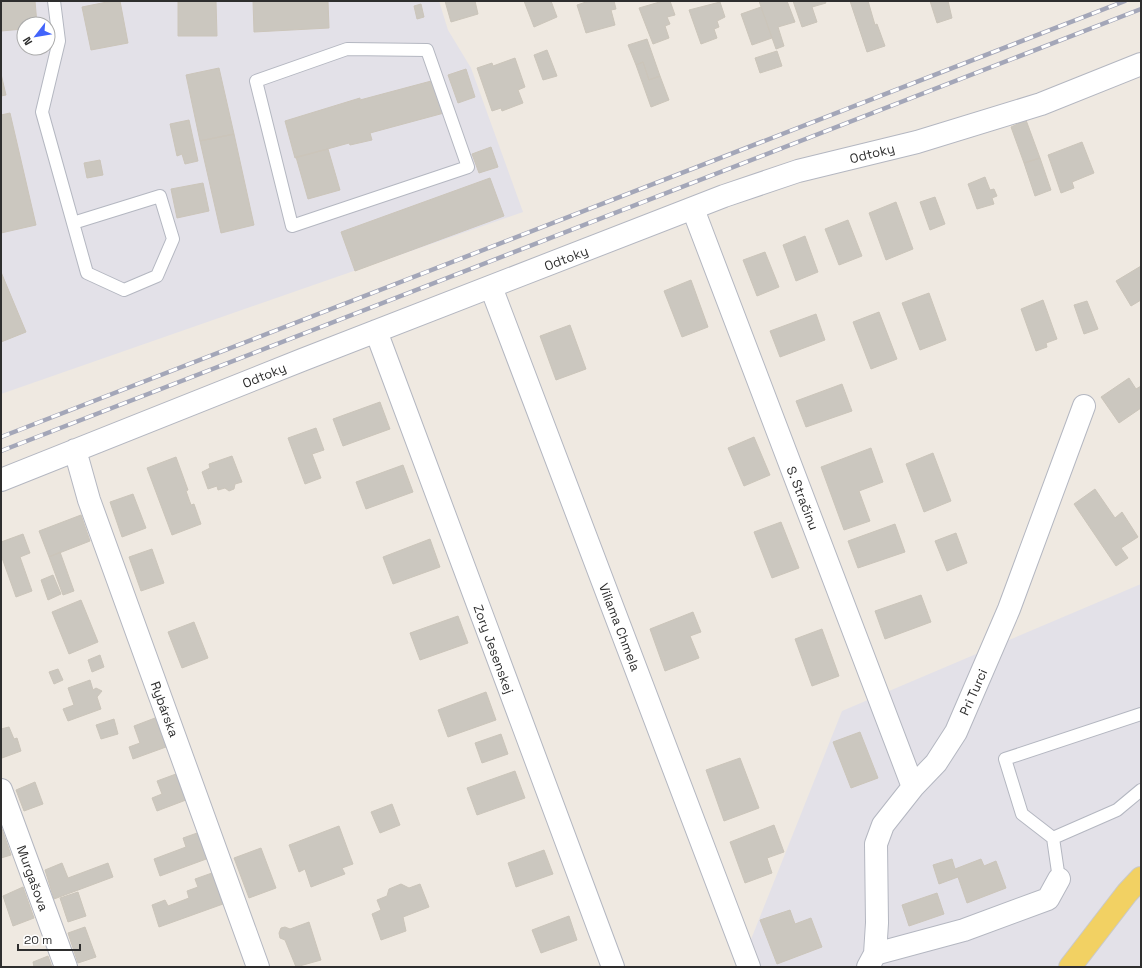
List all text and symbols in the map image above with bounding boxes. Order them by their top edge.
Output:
north arrow [16,16,56,56]
text: N [20,34,35,48]
street label: Odtoky [848,140,896,167]
street label: Odtoky [542,242,591,275]
street label: Odtoky [240,359,289,392]
street label: S. Stračinu [783,464,822,532]
street label: Viliama Chmela [595,581,644,674]
street label: Zory Jesenskej [470,602,518,696]
street label: Pri Turci [956,666,991,718]
street label: Rybárska [147,679,183,740]
street label: Murgašova [13,843,52,914]
scale bar [18,926,80,952]
text: 20 m [24,932,52,948]

